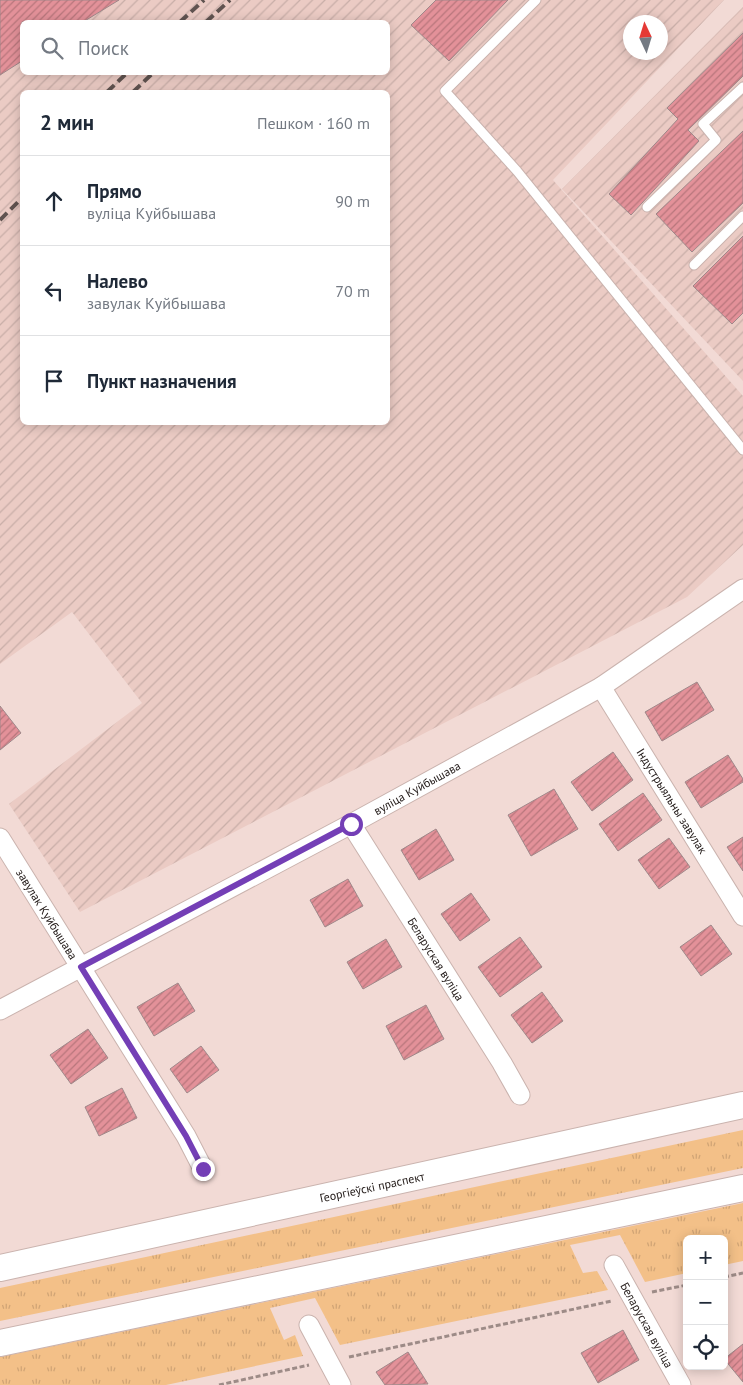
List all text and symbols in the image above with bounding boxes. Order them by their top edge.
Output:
north arrow [623,15,668,60]
search box [20,20,390,75]
icon: search [38,34,66,62]
text: Поиск [78,36,129,60]
text: 2 мин [40,109,94,136]
text: Пешком · 160 m [257,113,370,133]
text: Прямо [87,179,142,203]
icon: ahead [40,187,68,215]
text: 90 m [335,191,370,211]
text: вуліца Куйбышава [87,203,216,223]
text: Налево [87,269,148,293]
icon: left [40,277,68,305]
text: 70 m [335,281,370,301]
text: завулак Куйбышава [87,293,226,313]
icon: arrive [40,367,68,395]
text: Пункт назначения [87,369,237,393]
street label: Індустрыяльны завулак [633,745,711,857]
street label: вуліца Куйбышава [371,758,463,818]
route start [340,813,363,836]
street label: завулак Куйбышава [13,866,81,962]
street label: Беларуская вуліца [404,915,468,1003]
route end [192,1158,215,1181]
street label: Георгіеўскі праспект [318,1169,426,1205]
map controls [683,1235,728,1370]
button: + [683,1235,728,1280]
street label: Беларуская вуліца [617,1280,677,1370]
button: − [683,1280,728,1325]
button: locate [683,1325,728,1370]

